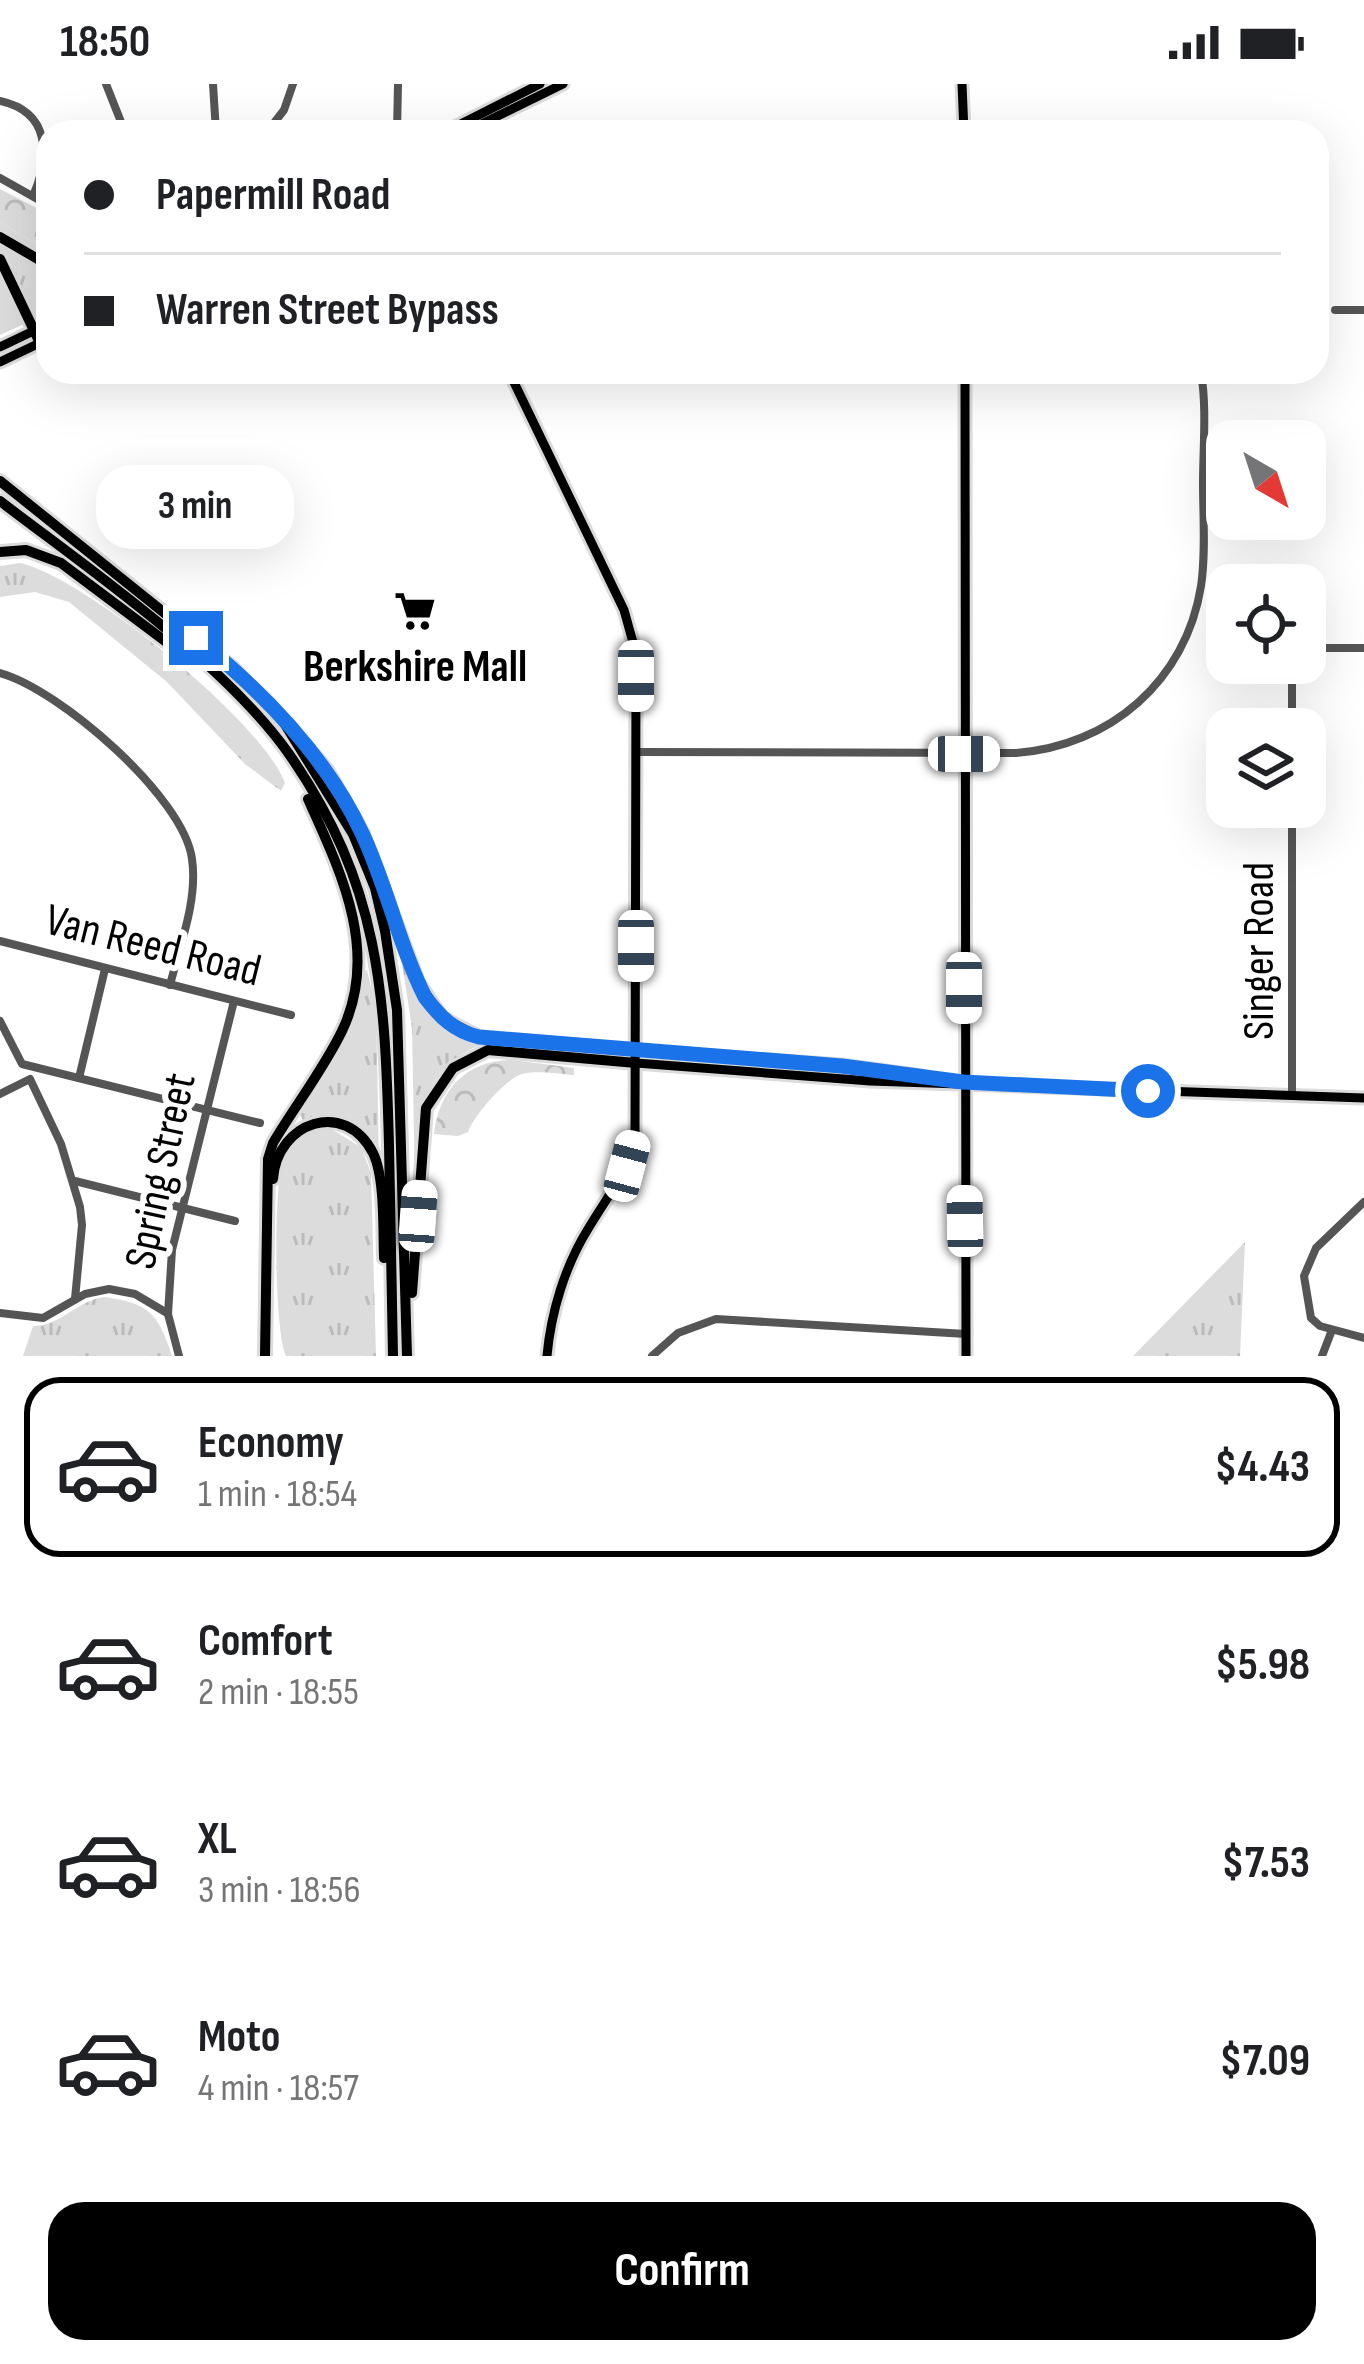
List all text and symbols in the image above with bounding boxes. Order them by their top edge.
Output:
text: 18:50 [60,15,150,70]
text: Papermill Road [156,168,390,223]
text: Warren Street Bypass [156,283,499,338]
north arrow [1206,420,1326,540]
map controls [1206,420,1326,828]
callout: 3 min [97,464,295,548]
text: 3 min [158,483,232,530]
button: locate [1206,564,1326,684]
supermarket icon: Berkshire Mall [392,588,438,634]
route end [169,611,223,665]
place label: Berkshire Mall [303,640,527,695]
car [618,640,654,712]
button: layers [1206,708,1326,828]
car [928,736,1000,772]
street label: Singer Road [1232,862,1287,1040]
street label: Van Reed Road [40,893,266,999]
car [618,910,654,982]
car [946,952,982,1024]
route start [1121,1064,1175,1118]
street label: Spring Street [113,1068,209,1274]
car [600,1127,654,1205]
car [398,1179,438,1253]
car [946,1185,984,1257]
icon: car [54,1413,162,1521]
text: Economy [198,1416,344,1471]
text: $4.43 [1214,1440,1310,1495]
text: 1 min · 18:54 [198,1471,357,1518]
icon: car [54,1611,162,1719]
text: Comfort [198,1614,333,1669]
text: $5.98 [1215,1638,1310,1693]
text: 2 min · 18:55 [198,1669,359,1716]
icon: car [54,1809,162,1917]
text: XL [198,1812,237,1867]
text: $7.53 [1221,1836,1310,1891]
text: 3 min · 18:56 [198,1867,361,1914]
icon: car [54,2007,162,2115]
text: Moto [198,2010,280,2065]
text: $7.09 [1220,2034,1310,2089]
text: 4 min · 18:57 [198,2065,359,2112]
button: Confirm [48,2202,1316,2340]

